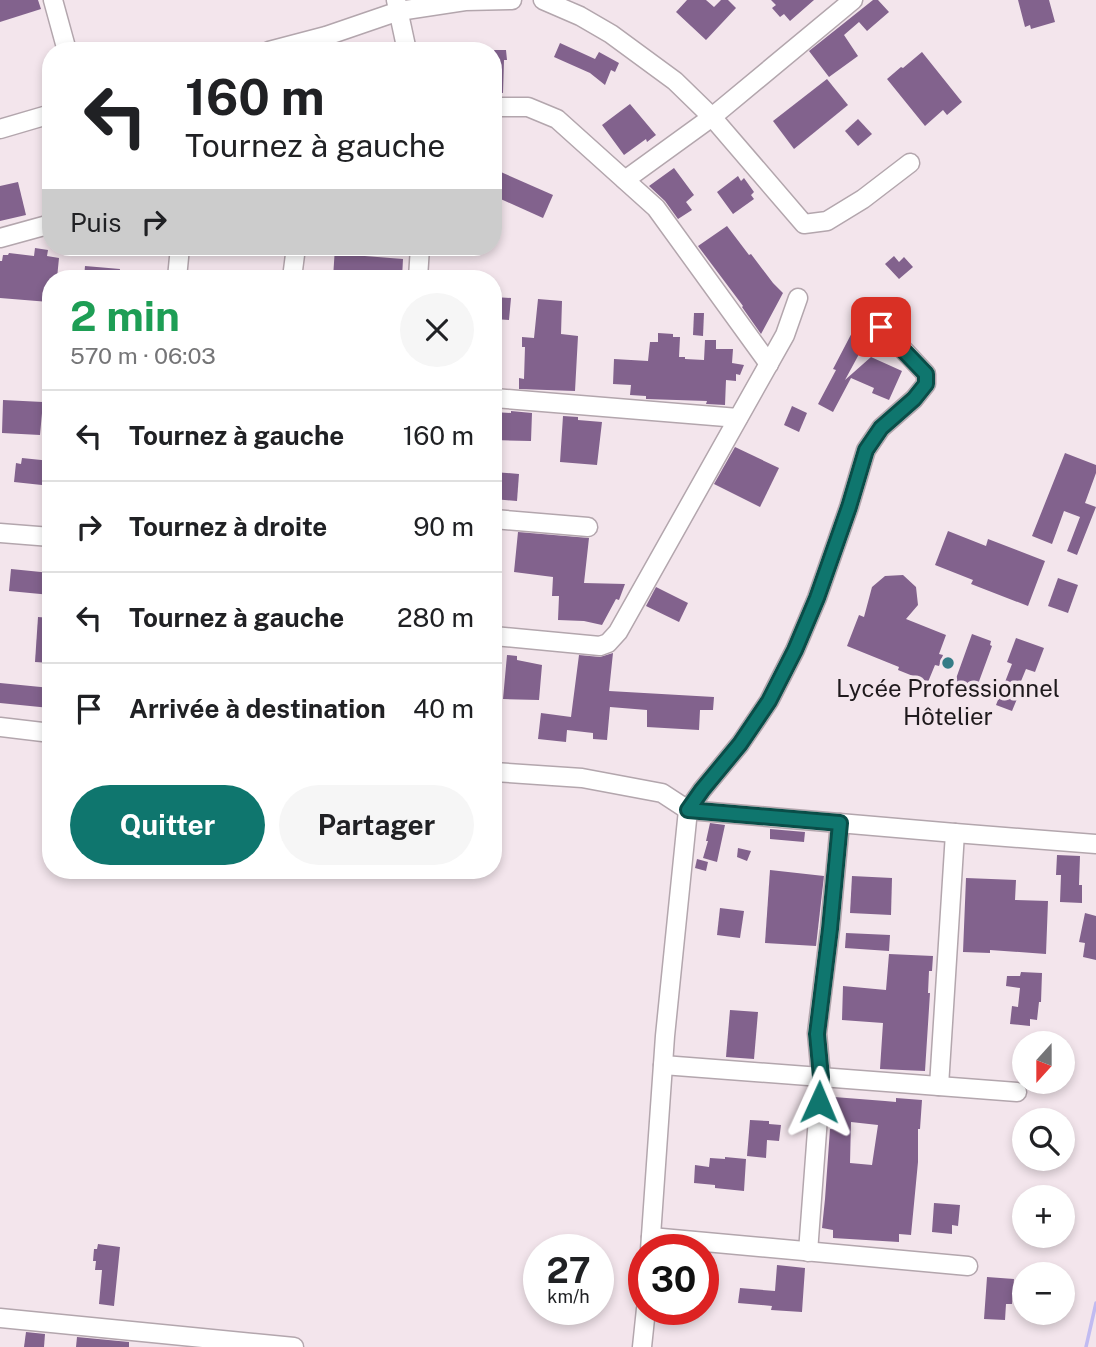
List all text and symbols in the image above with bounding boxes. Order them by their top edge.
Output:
text: 160 m [185,68,325,126]
icon: left [70,70,161,161]
text: Tournez à gauche [185,127,445,164]
icon: right [135,203,173,241]
text: Puis [70,207,121,238]
text: 2 min [70,291,180,340]
button: close [400,293,474,367]
pin [851,297,911,357]
icon: arrive [862,308,900,346]
text: 570 m · 06:03 [70,342,216,369]
icon: left [70,417,108,455]
text: Tournez à gauche [129,420,344,451]
text: 160 m [403,420,474,451]
icon: right [70,508,108,546]
text: Tournez à droite [129,511,327,542]
text: 90 m [413,511,474,542]
icon: left [70,599,108,637]
text: Tournez à gauche [129,602,344,633]
text: 280 m [397,602,474,633]
marker: Lycée Professionnel Hôtelier [940,655,956,671]
place label: Lycée Professionnel Hôtelier [836,674,1060,730]
icon: arrive [70,690,108,728]
text: Arrivée à destination [129,693,386,724]
text: 40 m [413,693,474,724]
button: Quitter [70,785,265,865]
button: Partager [279,785,474,865]
north arrow [1012,1031,1074,1094]
map controls [1012,1031,1075,1325]
position arrow [782,1065,856,1139]
button: search [1012,1108,1075,1171]
button: + [1012,1185,1075,1248]
speed limit sign: 30 [628,1234,719,1325]
text: 27 [546,1250,591,1291]
button: − [1012,1262,1075,1325]
text: km/h [547,1286,590,1307]

